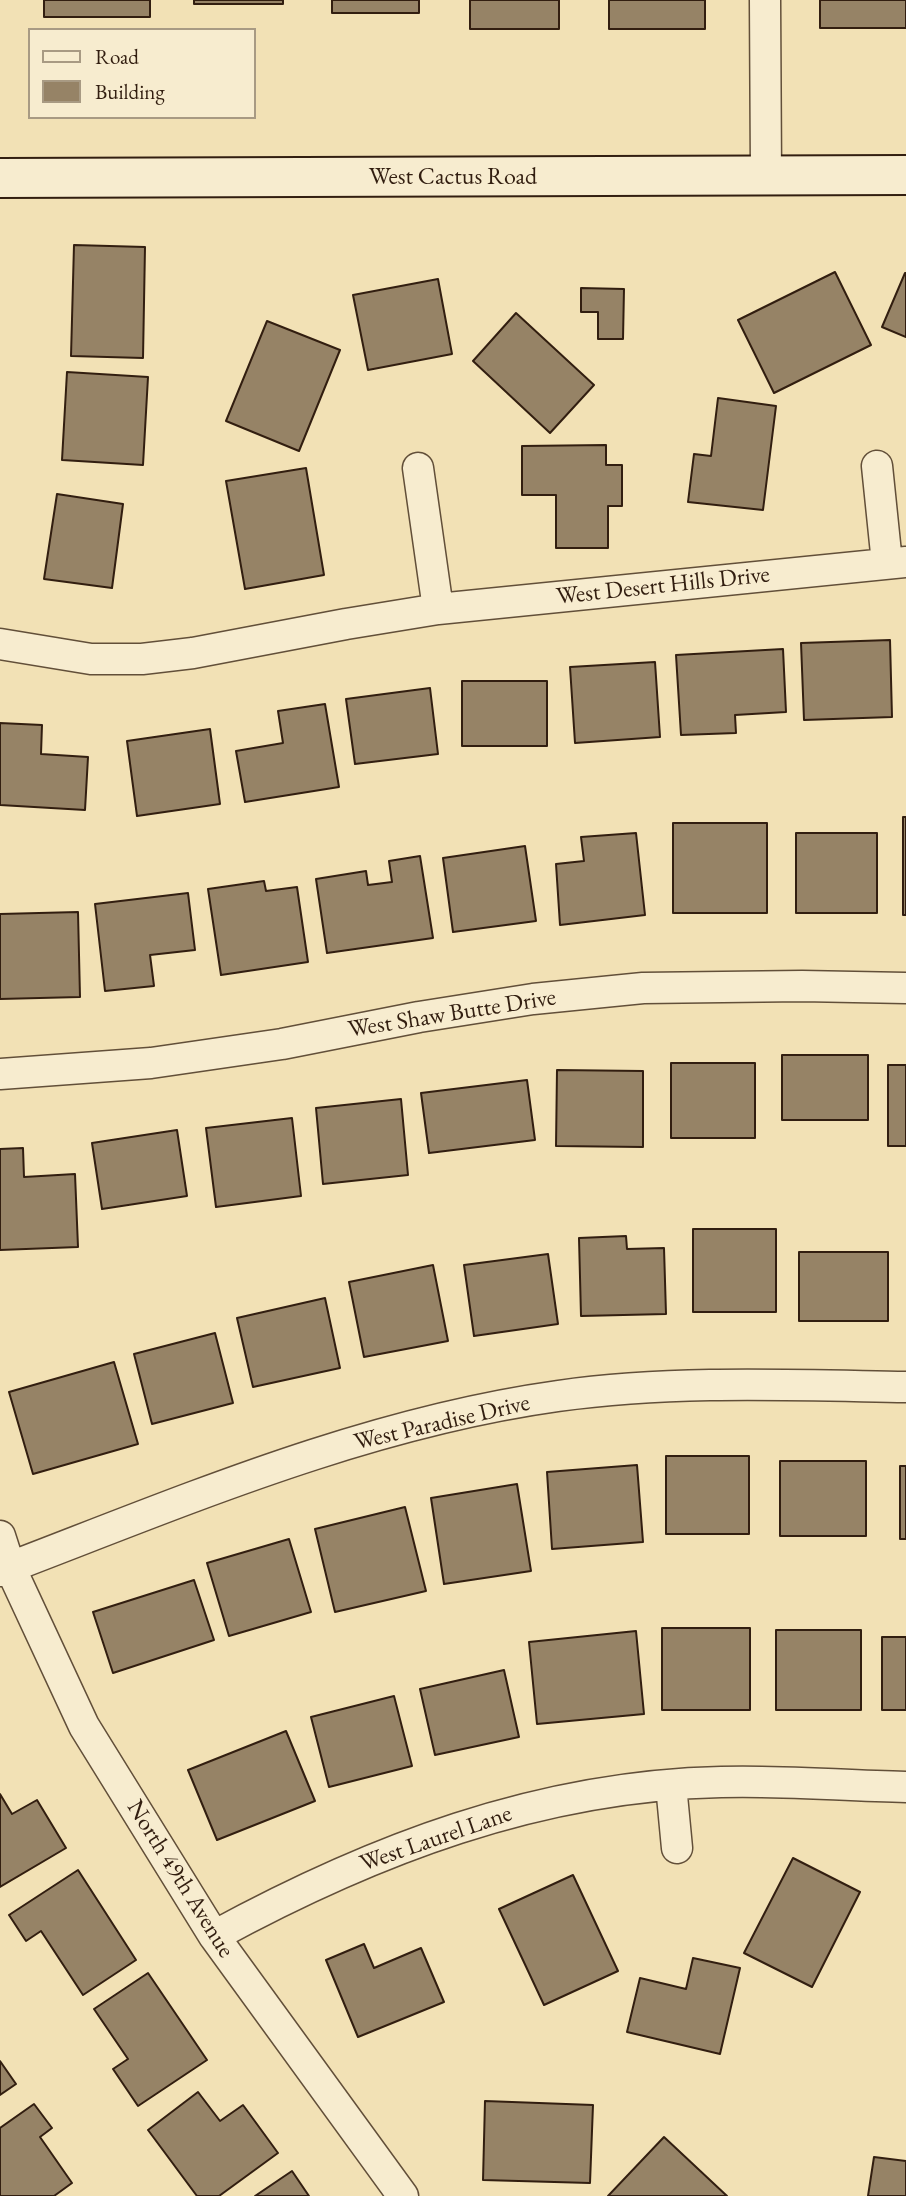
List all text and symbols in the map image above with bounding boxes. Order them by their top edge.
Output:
legend [28,28,256,119]
text: Road [95,43,139,70]
text: Building [95,78,165,105]
street label: West Cactus Road [369,163,537,191]
street label: West Desert Hills Drive [555,560,771,612]
street label: West Shaw Butte Drive [346,983,558,1045]
street label: West Paradise Drive [351,1389,533,1457]
street label: North 49th Avenue [120,1795,240,1963]
street label: West Laurel Lane [356,1800,516,1878]

